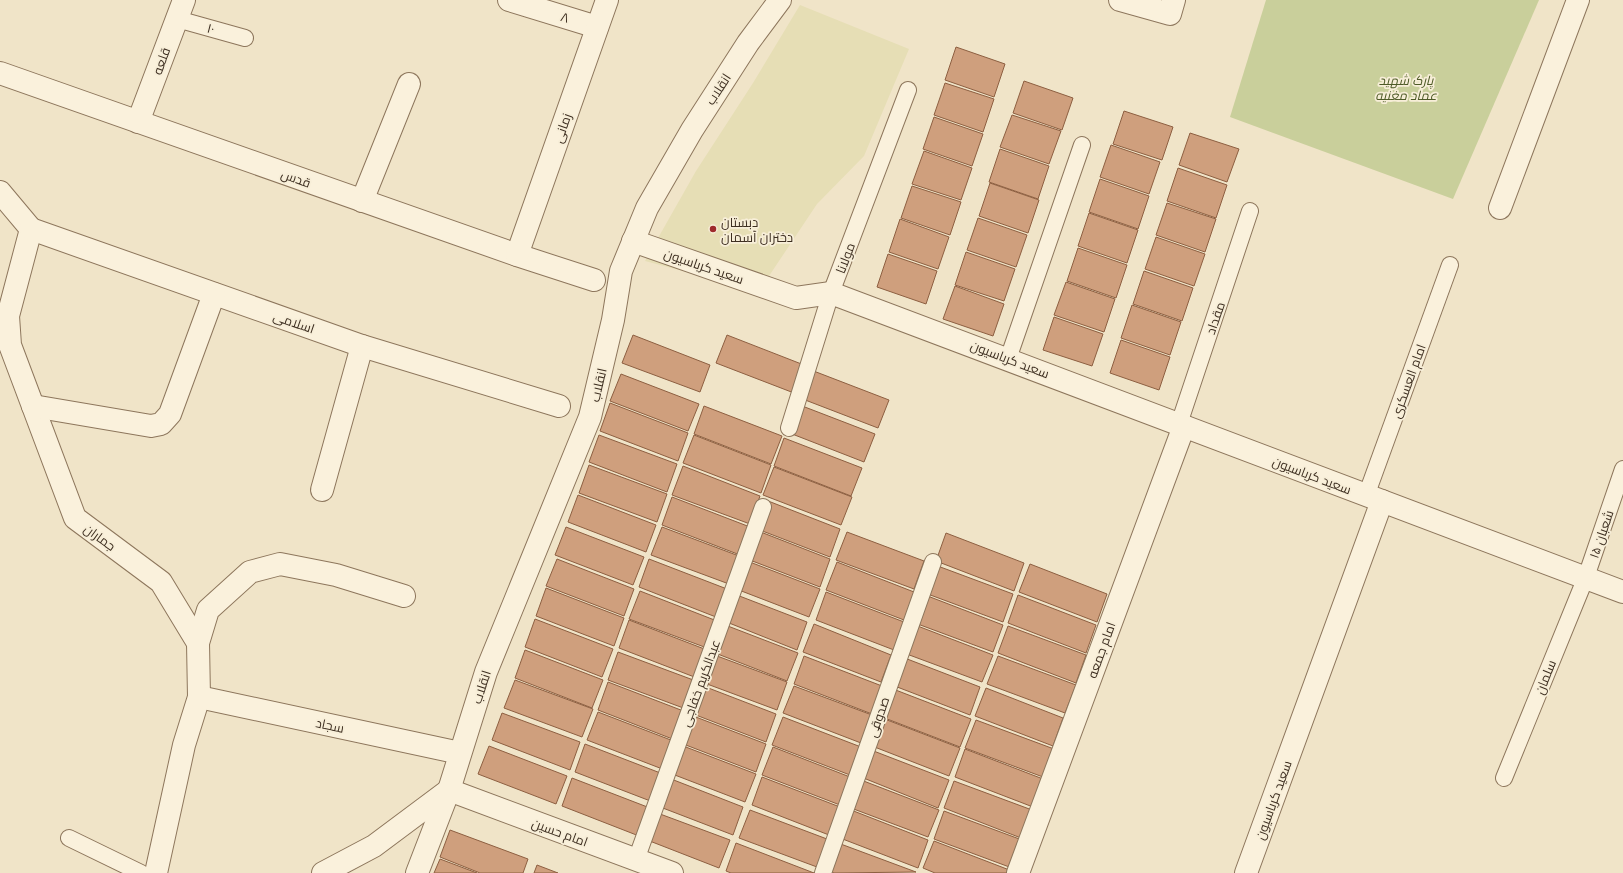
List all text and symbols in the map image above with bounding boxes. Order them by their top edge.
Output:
street label: ۸ [559,9,571,26]
street label: ۱۰ [205,20,216,37]
street label: قلعه [150,46,173,77]
street label: انقلاب [703,71,734,108]
park label: پارک شهید عماد مغنیه [1375,73,1437,103]
street label: زمانی [550,111,575,145]
street label: قدس [279,166,313,191]
place label: دبستان دختران آسمان [721,215,793,245]
marker: دبستان دختران آسمان [708,224,718,234]
street label: مولانا [833,241,858,276]
street label: سعید کرباسیون [662,246,746,287]
street label: مقداد [1203,300,1228,336]
street label: اسلامی [271,308,317,337]
street label: سعید کرباسیون [968,338,1051,381]
street label: امام العسکری [1388,342,1431,421]
street label: انقلاب [587,367,610,404]
street label: سعید کرباسیون [1270,454,1353,497]
street label: ۱۵ شعبان [1586,508,1617,560]
street label: جماران [81,521,118,554]
street label: امام جمعه [1084,620,1120,681]
street label: عبدالکریم خفاجی [678,638,725,729]
street label: سلمان [1532,658,1559,697]
street label: انقلاب [469,669,494,706]
street label: صدوقی [865,695,892,739]
street label: سجاد [314,715,346,736]
street label: سعید کرباسیون [1252,759,1295,842]
street label: امام حسین [529,815,590,851]

